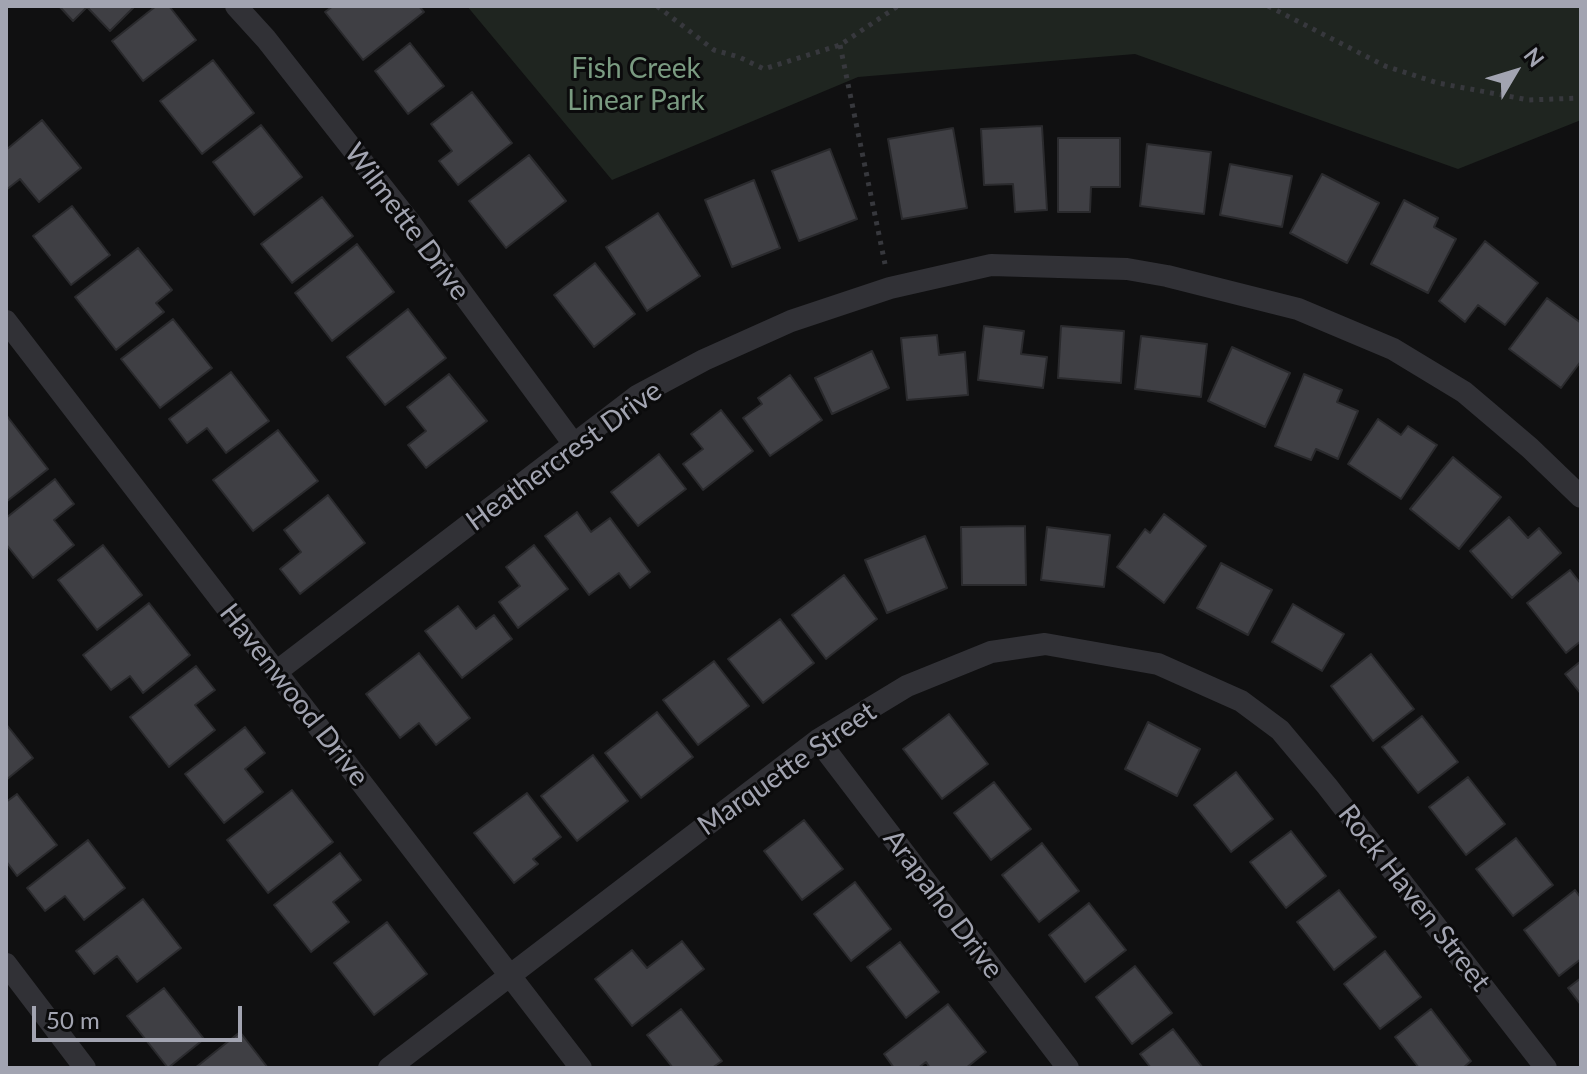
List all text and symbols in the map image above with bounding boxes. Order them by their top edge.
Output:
north arrow [1475,32,1555,112]
text: N [1518,42,1550,72]
park label: Fish Creek Linear Park [567,52,705,118]
street label: Wilmette Drive [337,137,477,307]
street label: Heathercrest Drive [460,374,668,538]
street label: Havenwood Drive [212,597,376,793]
street label: Marquette Street [691,695,883,843]
street label: Rock Haven Street [1331,798,1497,998]
street label: Arapaho Drive [876,823,1010,985]
scale bar [36,990,246,1040]
text: 50 m [46,1005,100,1034]

